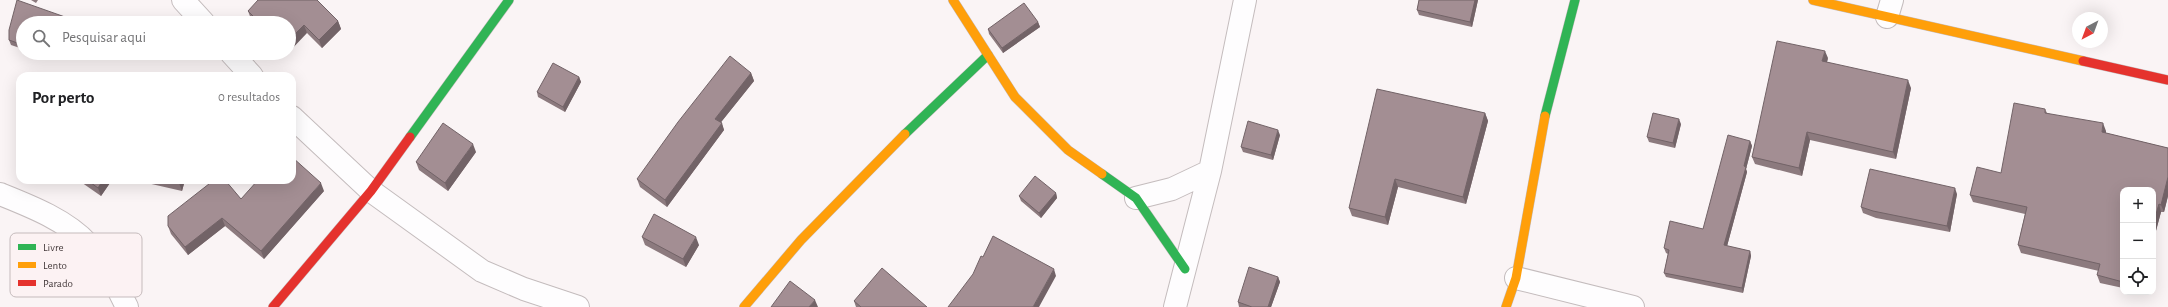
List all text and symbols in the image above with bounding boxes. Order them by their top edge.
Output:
north arrow [2072,12,2108,48]
search box [16,16,296,60]
icon: search [30,27,52,49]
text: Pesquisar aqui [62,30,146,45]
text: Por perto [32,89,95,106]
text: 0 resultados [218,91,280,104]
map controls [2120,187,2156,295]
button: + [2120,187,2156,223]
button: − [2120,223,2156,259]
legend [10,233,142,297]
text: Livre [43,242,64,253]
button: locate [2120,259,2156,295]
text: Lento [43,260,67,271]
text: Parado [43,278,73,289]

